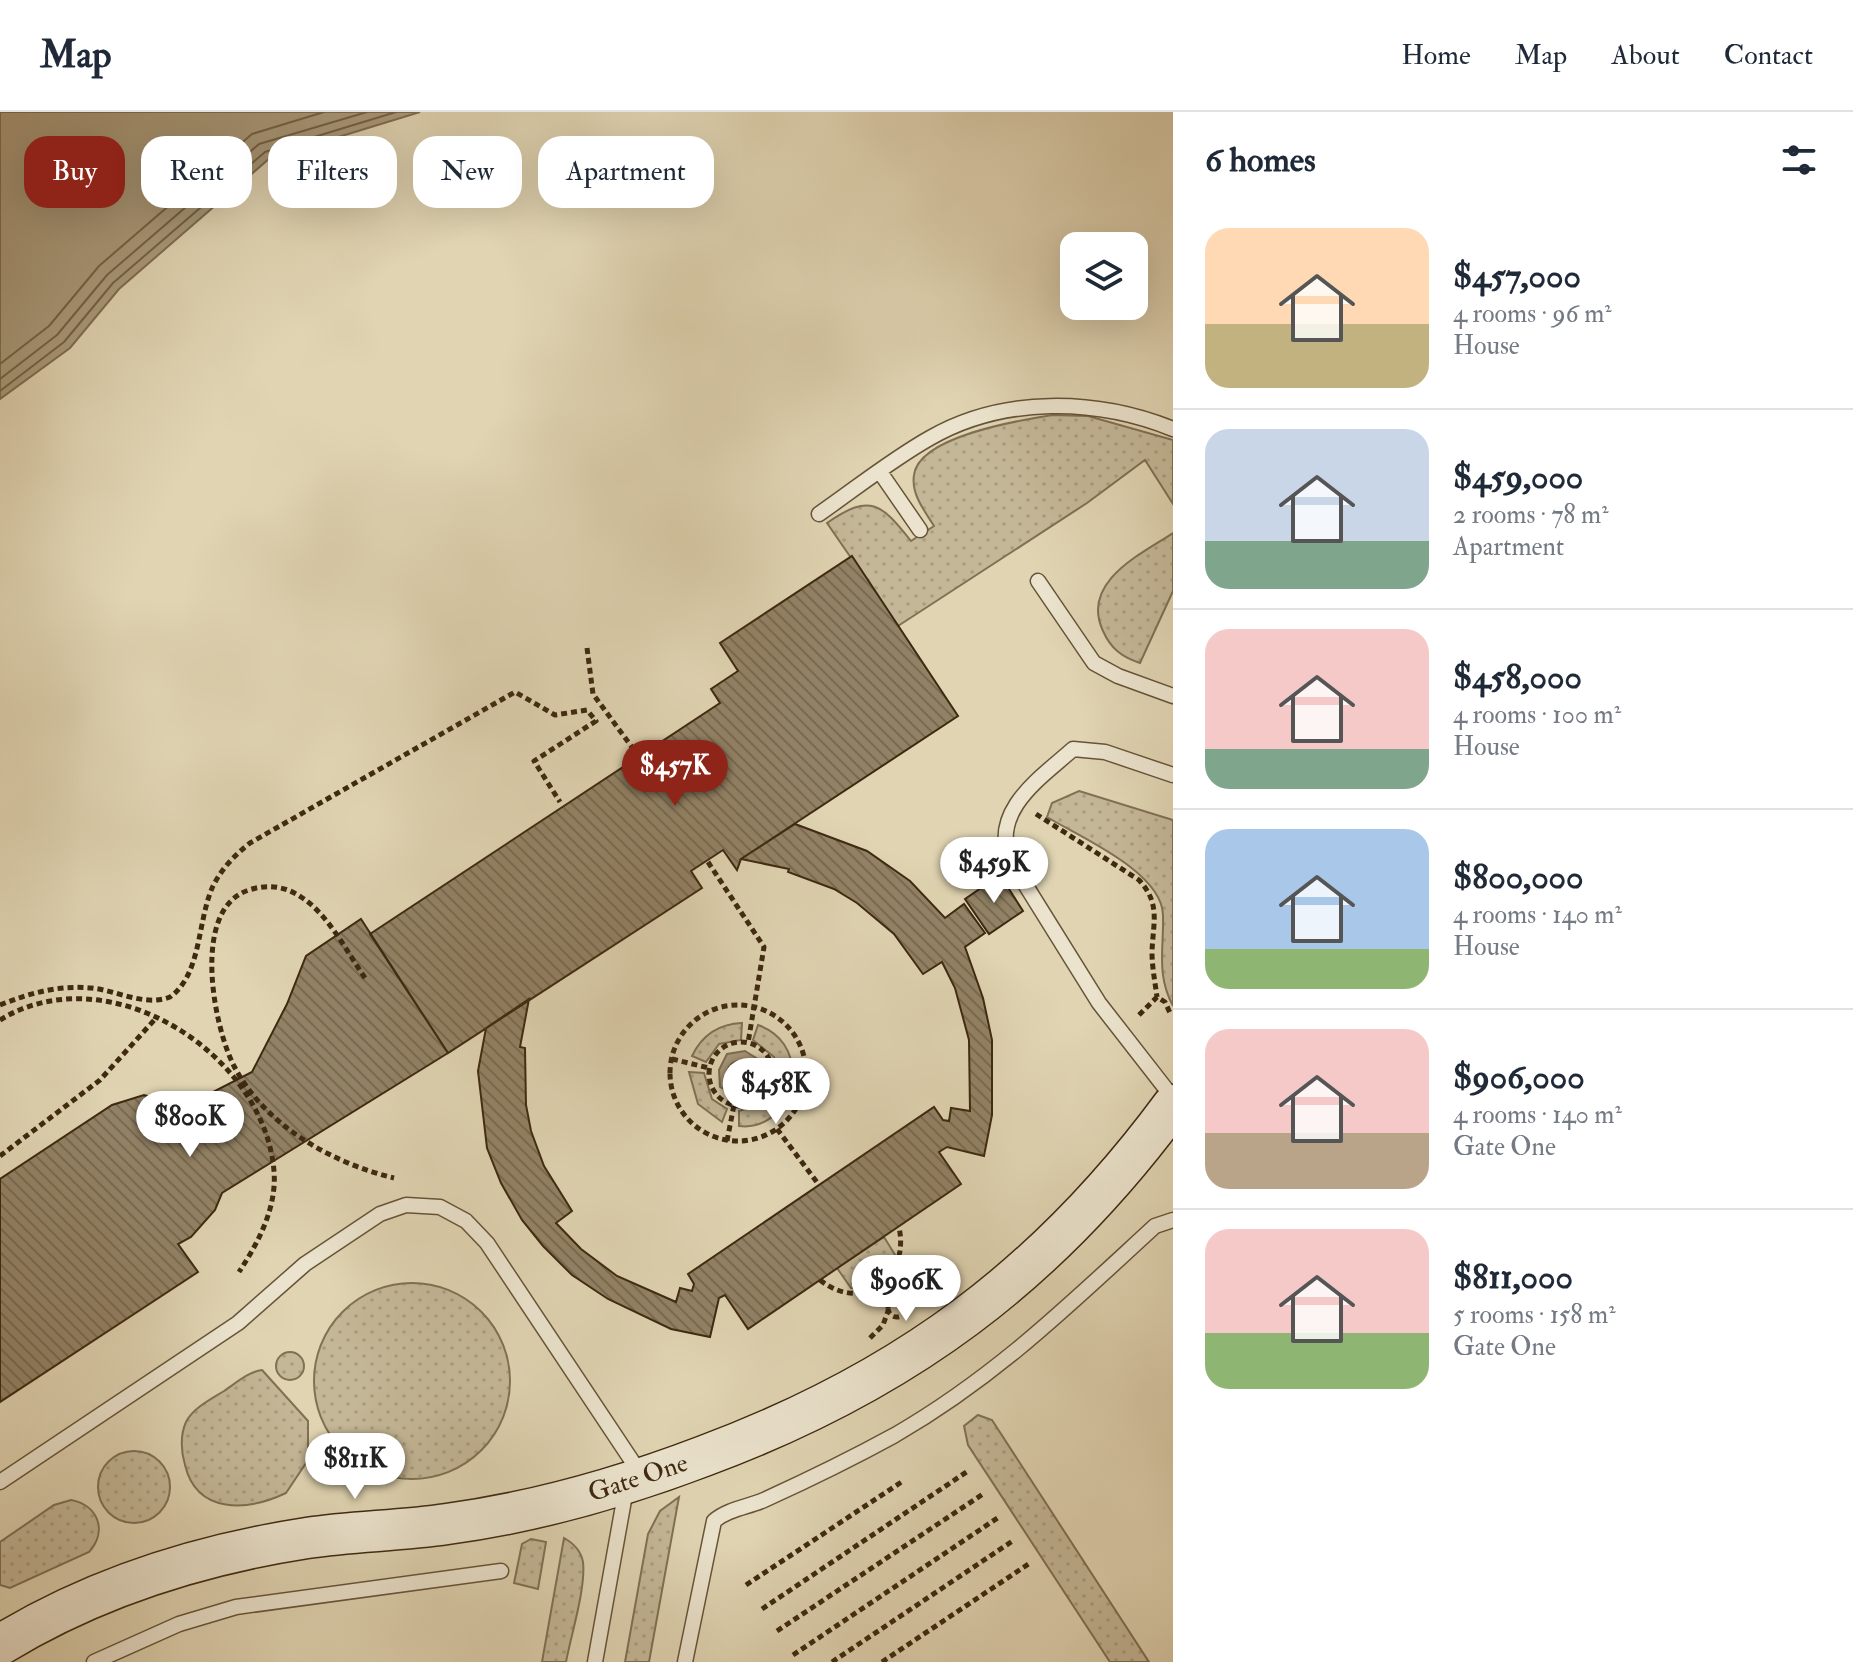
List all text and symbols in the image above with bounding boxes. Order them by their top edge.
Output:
text: Map [40,31,111,79]
text: Home [1401,38,1471,73]
text: Map [1515,38,1567,73]
text: About [1611,38,1680,73]
text: Contact [1724,38,1813,73]
chip: Buy [24,136,125,208]
chip: Rent [141,136,252,208]
chip: Filters [268,136,397,208]
chip: New [413,136,522,208]
chip: Apartment [538,136,714,208]
icon: filters [1777,138,1821,182]
text: 6 homes [1205,139,1316,182]
map controls [1060,232,1148,320]
button: layers [1060,232,1148,320]
text: $457,000 [1453,255,1581,298]
icon: home [1269,260,1365,356]
text: 4 rooms · 96 m² [1453,298,1612,330]
text: House [1453,330,1520,362]
text: $459,000 [1453,456,1583,499]
icon: home [1269,461,1365,557]
text: 2 rooms · 78 m² [1453,499,1609,531]
text: Apartment [1453,531,1564,563]
text: $458,000 [1453,656,1582,699]
icon: home [1269,661,1365,757]
text: 4 rooms · 100 m² [1453,699,1621,731]
text: House [1453,731,1520,763]
pin: $457K [619,740,731,808]
text: $457K [640,750,710,782]
pin: $459K [938,837,1050,905]
text: $459K [958,847,1030,879]
text: $800,000 [1453,856,1583,899]
icon: home [1269,861,1365,957]
text: 4 rooms · 140 m² [1453,899,1622,931]
text: House [1453,931,1520,963]
text: $906,000 [1453,1056,1585,1099]
pin: $458K [720,1058,832,1126]
icon: home [1269,1061,1365,1157]
text: $458K [741,1068,811,1100]
pin: $800K [134,1091,246,1159]
text: 4 rooms · 140 m² [1453,1099,1622,1131]
text: $800K [154,1101,226,1133]
text: Gate One [1453,1131,1556,1163]
pin: $906K [850,1255,962,1323]
text: $811,000 [1453,1256,1573,1299]
icon: home [1269,1261,1365,1357]
text: $906K [870,1265,942,1297]
text: 5 rooms · 158 m² [1453,1299,1615,1331]
text: Gate One [1453,1331,1556,1363]
pin: $811K [299,1433,411,1501]
text: $811K [323,1443,387,1475]
street label: Gate One [584,1447,692,1509]

